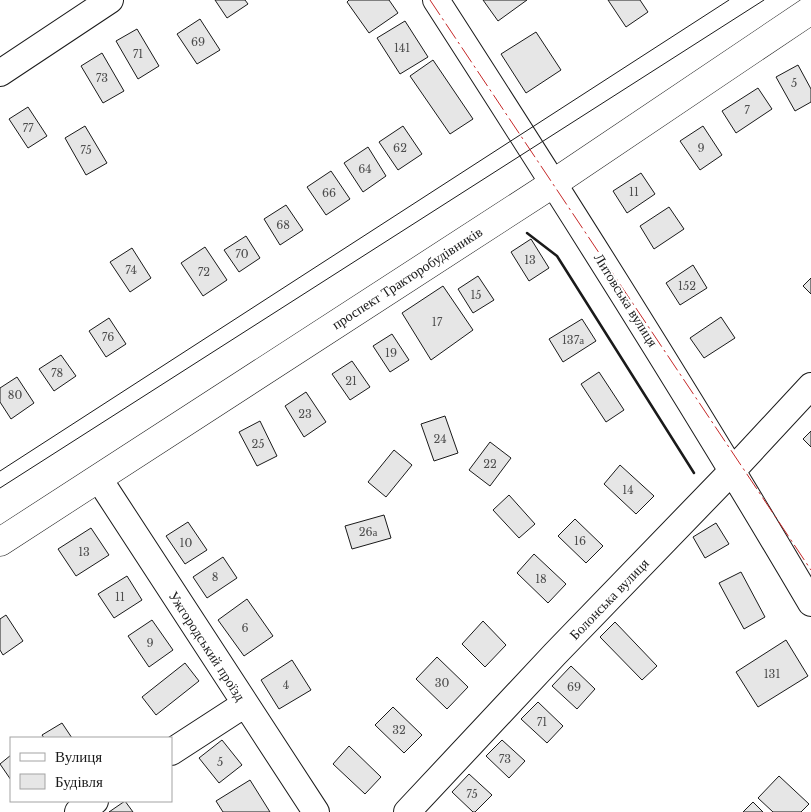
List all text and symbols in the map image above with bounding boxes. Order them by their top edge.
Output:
house number: 69 [191,35,205,49]
house number: 141 [394,41,410,55]
house number: 71 [133,47,143,61]
house number: 73 [96,71,108,85]
house number: 5 [791,76,797,90]
house number: 7 [744,103,750,117]
house number: 77 [22,121,34,135]
house number: 62 [393,141,407,155]
house number: 9 [697,141,705,155]
house number: 75 [80,143,92,157]
house number: 64 [358,162,372,176]
house number: 11 [629,185,639,199]
house number: 66 [322,186,336,200]
house number: 68 [276,218,290,232]
street label: проспект Тракторобудівників [328,222,486,333]
house number: 70 [235,247,249,261]
street label: Литовська вулиця [590,250,662,351]
house number: 13 [524,253,536,267]
house number: 74 [125,263,137,277]
house number: 72 [198,265,210,279]
house number: 152 [678,279,696,293]
house number: 15 [470,288,482,302]
house number: 17 [432,315,443,329]
house number: 76 [102,330,114,344]
house number: 137а [562,333,584,347]
house number: 19 [385,346,397,360]
house number: 78 [51,366,63,380]
house number: 21 [345,374,357,388]
house number: 80 [8,388,22,402]
house number: 23 [298,407,312,421]
house number: 24 [433,432,447,446]
house number: 25 [251,437,265,451]
house number: 22 [483,457,497,471]
house number: 14 [622,483,634,497]
house number: 26а [359,525,377,539]
house number: 16 [574,534,586,548]
house number: 10 [180,536,193,550]
house number: 13 [78,545,90,559]
street label: Болонська вулиця [565,554,653,644]
house number: 8 [212,570,218,584]
house number: 18 [535,572,547,586]
street label: Ужгородський проїзд [165,588,249,704]
house number: 11 [115,590,125,604]
house number: 6 [241,621,249,635]
house number: 9 [146,636,154,650]
house number: 131 [764,667,780,681]
house number: 30 [435,676,449,690]
house number: 4 [283,678,289,692]
house number: 69 [567,680,581,694]
house number: 71 [537,715,547,729]
house number: 32 [392,723,406,737]
legend [10,737,172,802]
text: Вулиця [55,747,102,766]
house number: 73 [499,752,511,766]
house number: 5 [217,755,223,769]
text: Будівля [55,772,103,791]
house number: 75 [466,787,478,801]

